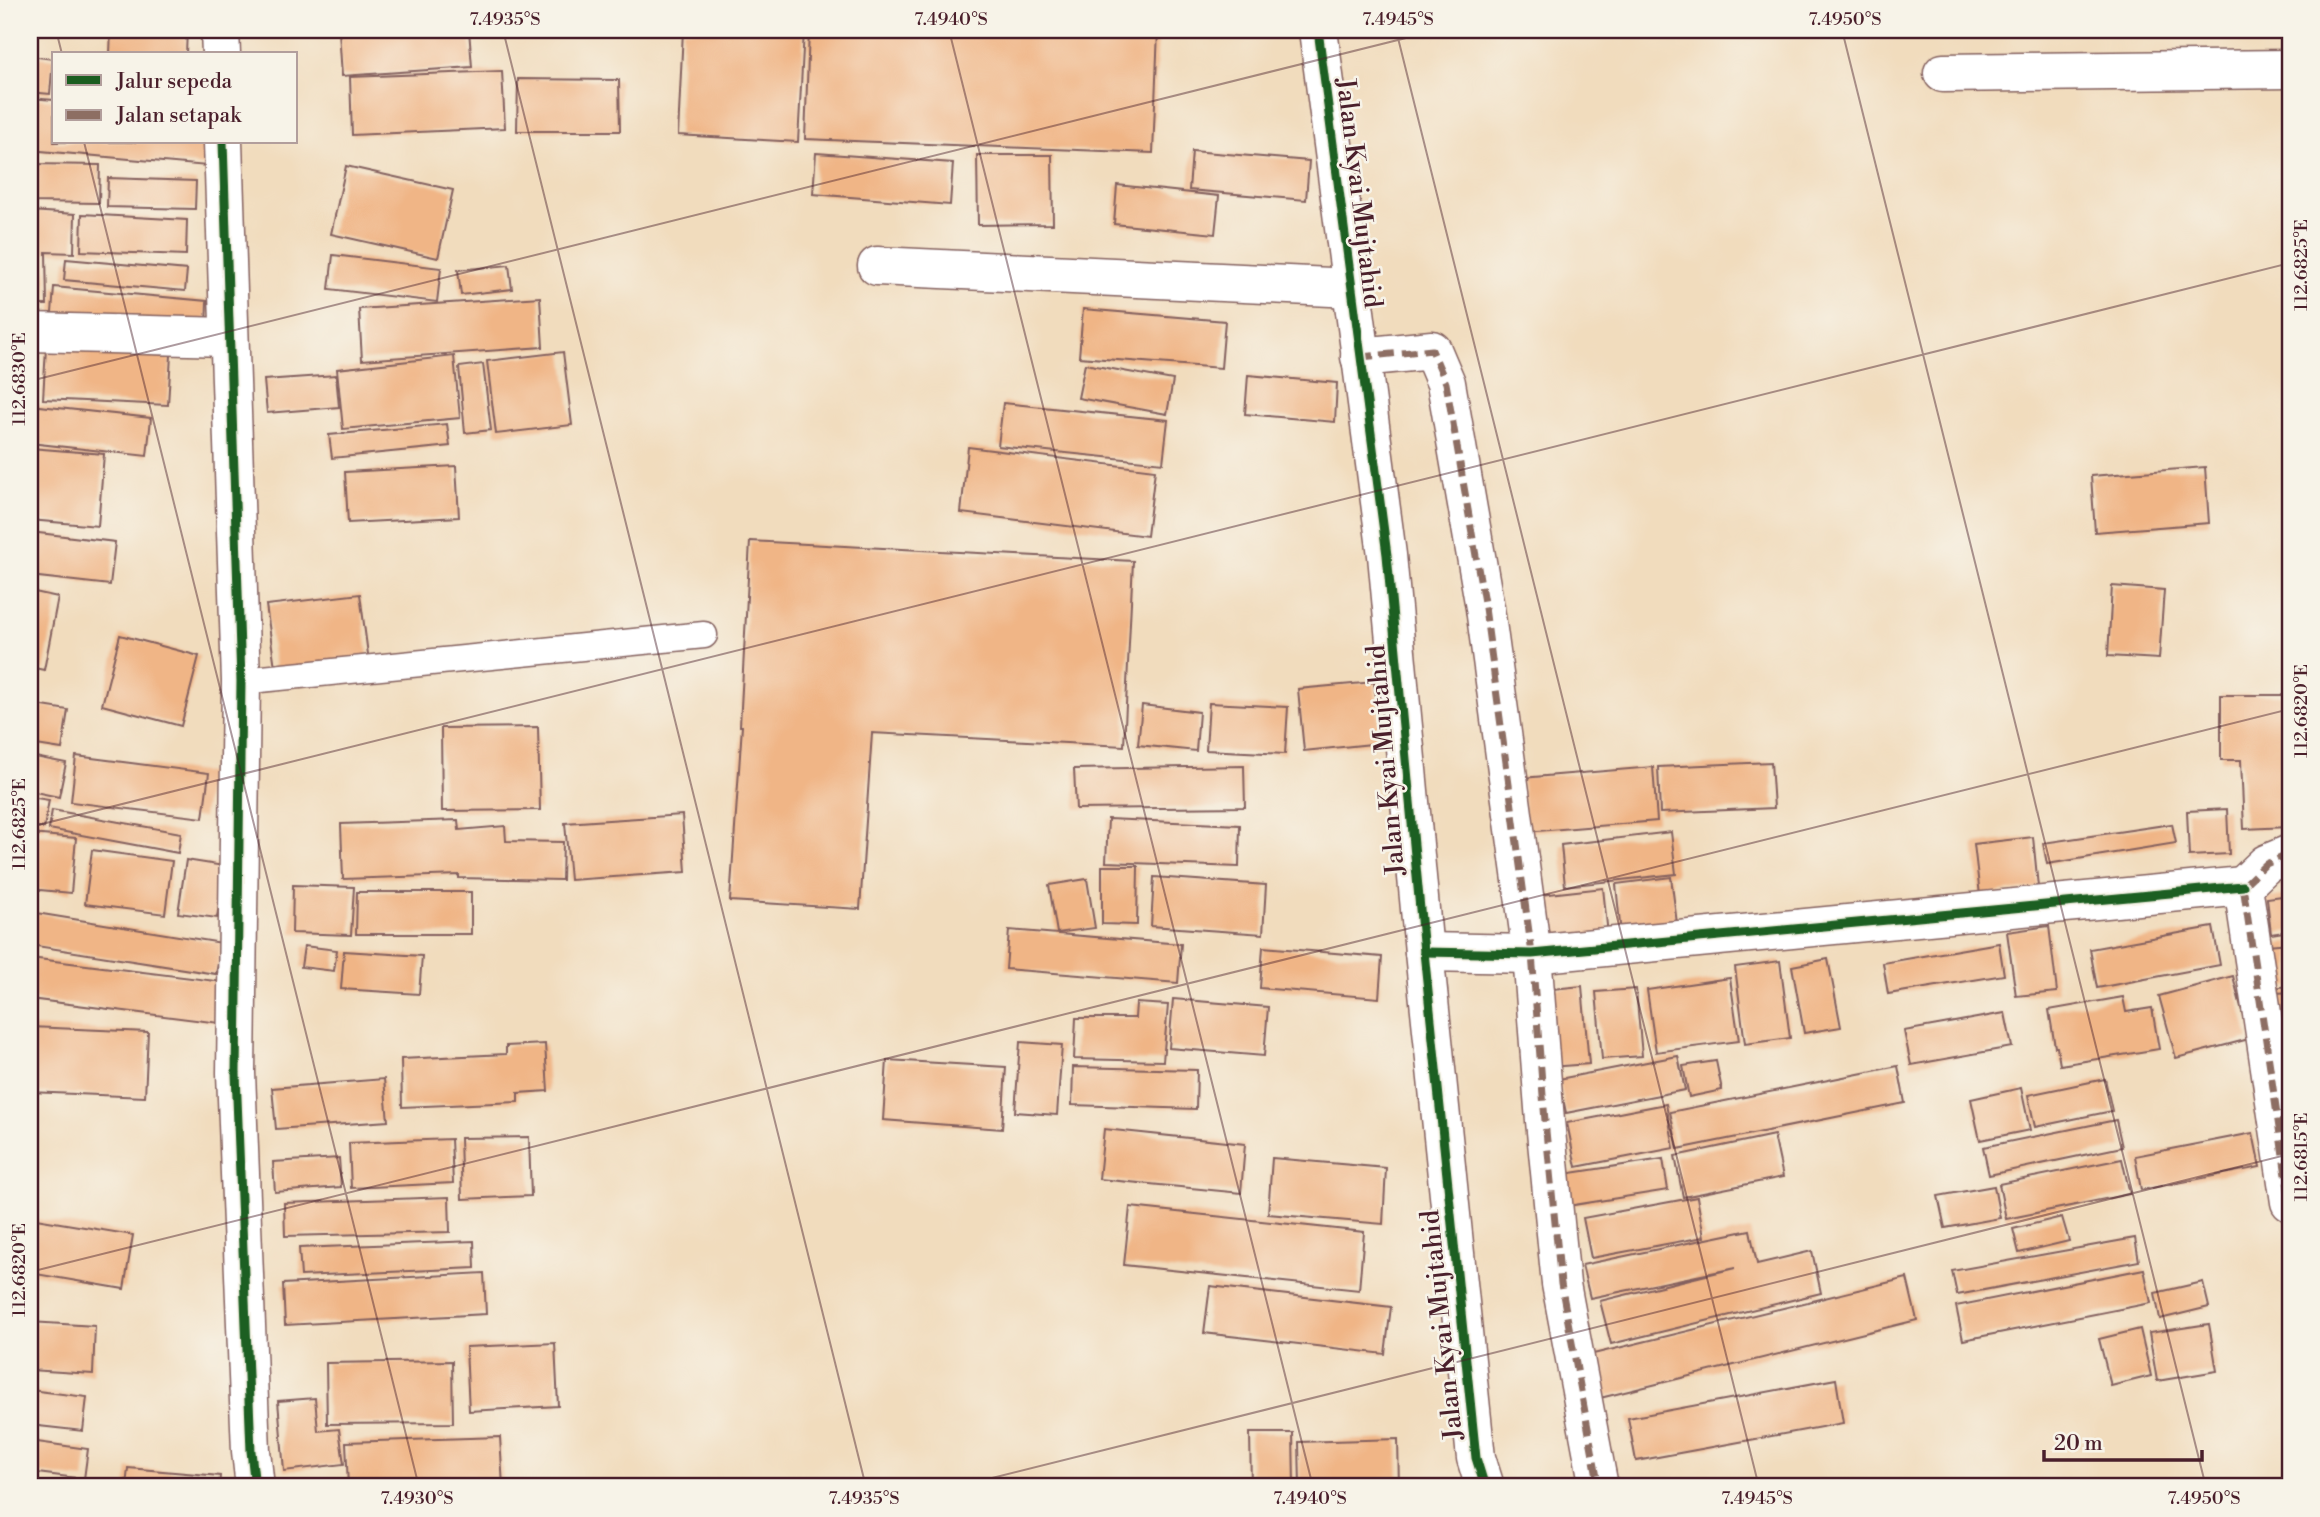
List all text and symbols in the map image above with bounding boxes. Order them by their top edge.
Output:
text: 7.4935°S [470,8,540,31]
text: 7.4940°S [914,8,988,31]
text: 7.4945°S [1362,8,1434,31]
text: 7.4950°S [1809,8,1881,31]
legend [52,52,298,144]
text: Jalur sepeda [115,69,233,95]
street label: Jalan Kyai Mujtahid [1329,75,1389,310]
text: Jalan setapak [115,103,242,129]
text: 112.6825°E [2290,219,2313,311]
text: 112.6830°E [8,332,31,426]
street label: Jalan Kyai Mujtahid [1360,643,1412,878]
text: 112.6820°E [2290,664,2313,758]
text: 112.6825°E [8,778,31,870]
text: 112.6815°E [2290,1112,2313,1202]
street label: Jalan Kyai Mujtahid [1414,1208,1470,1443]
text: 112.6820°E [8,1223,31,1317]
scale bar [2044,1419,2201,1463]
text: 20 m [2054,1431,2103,1457]
text: 7.4930°S [381,1487,454,1510]
text: 7.4935°S [829,1487,899,1510]
text: 7.4940°S [1273,1487,1347,1510]
text: 7.4945°S [1721,1487,1793,1510]
text: 7.4950°S [2168,1487,2240,1510]

